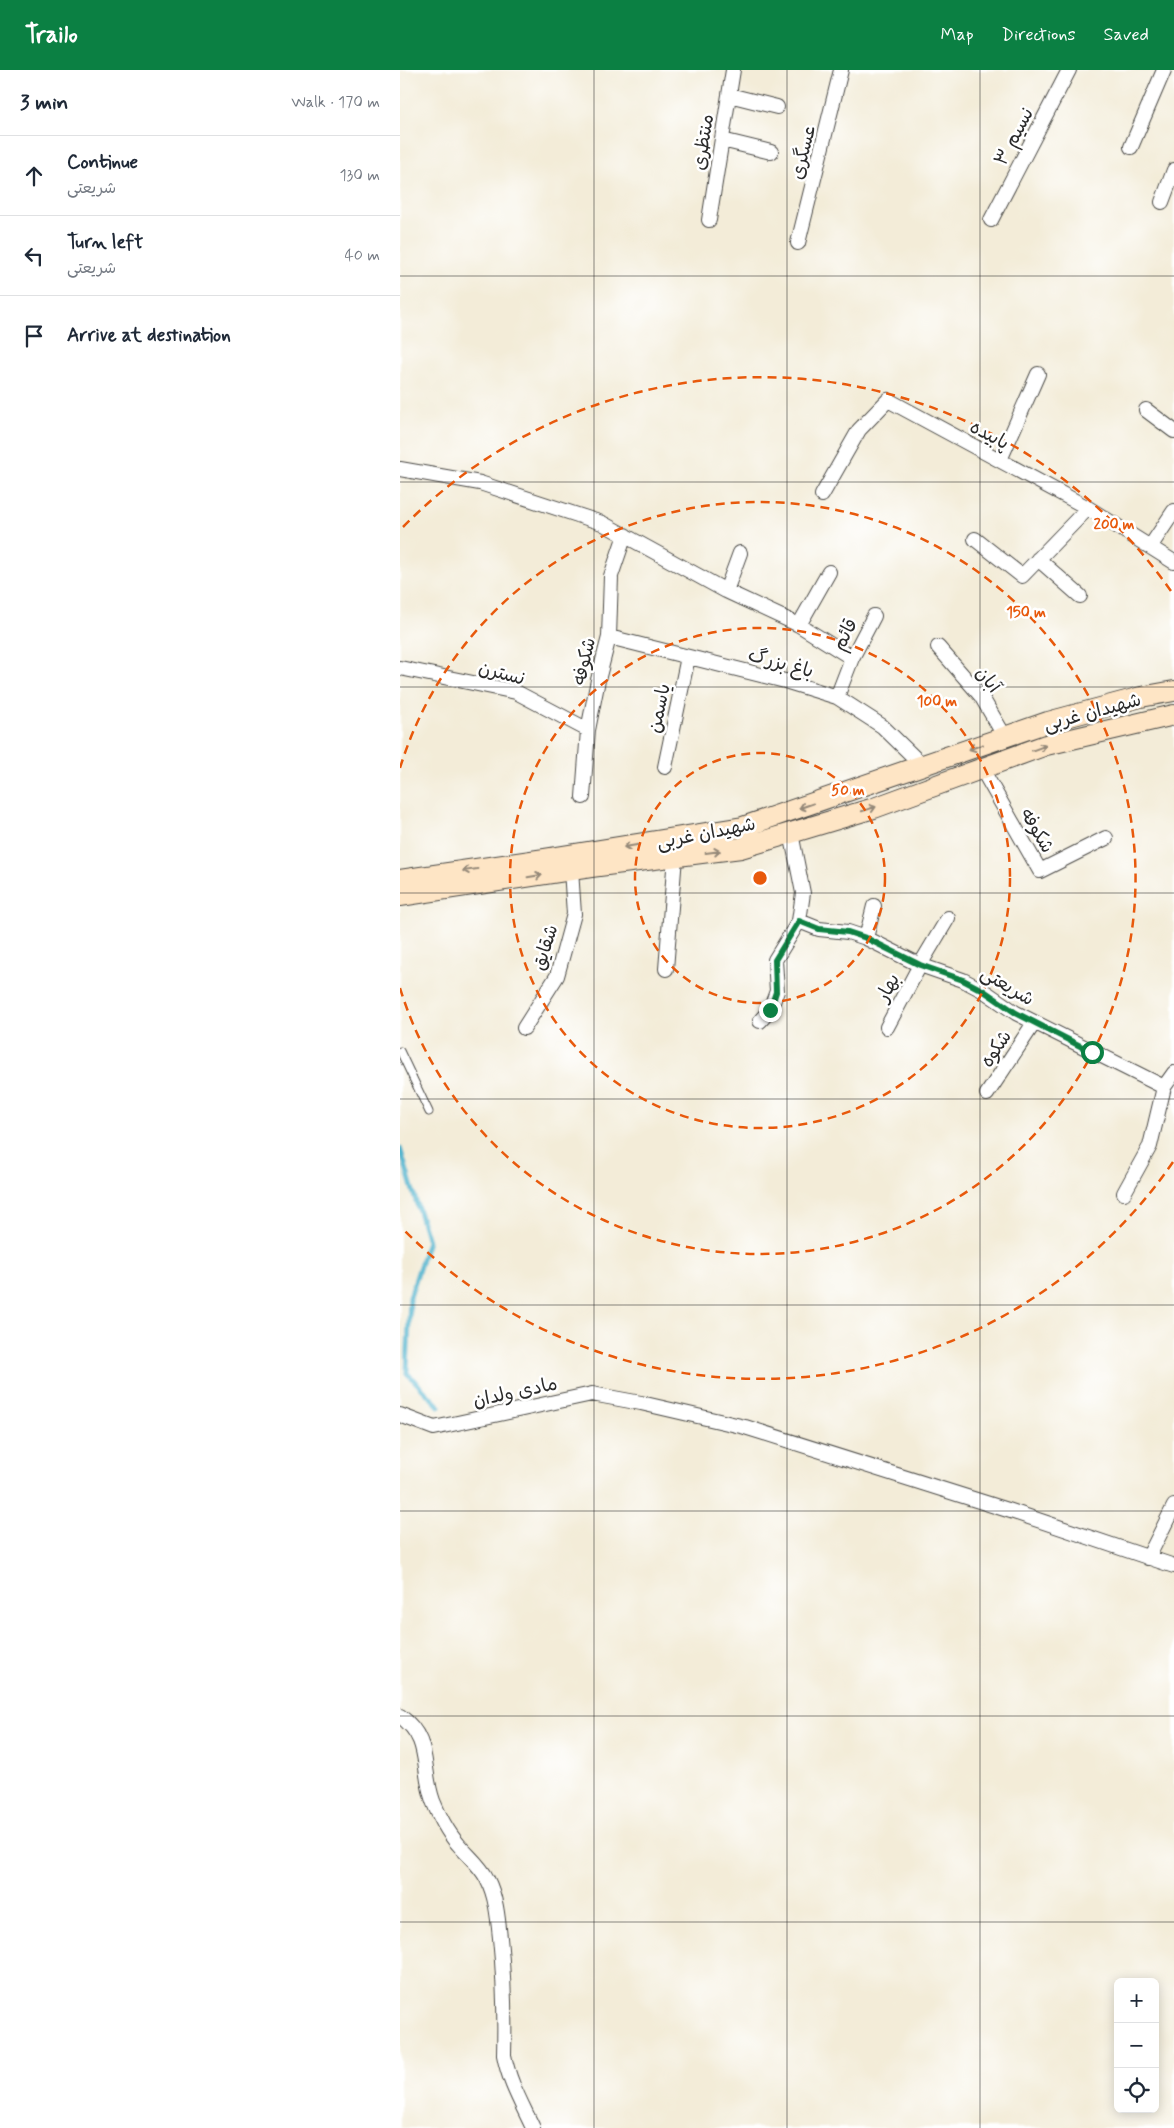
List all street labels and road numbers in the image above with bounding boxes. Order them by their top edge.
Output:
street label: نسیم ۳ [989,103,1041,170]
street label: منتظری [687,112,720,172]
street label: عسگری [785,123,822,182]
street label: پابیده [965,415,1013,456]
street label: قائم [827,614,865,656]
street label: شکوفه [567,635,602,688]
street label: باغ بزرگ [745,643,816,684]
street label: نسترن [476,655,528,692]
street label: آبان [969,661,1007,700]
street label: یاسمن [642,681,677,735]
street label: شهیدان غربی [1041,687,1144,738]
street label: شکوفه [1014,804,1060,858]
street label: شهیدان غربی [655,812,758,855]
street label: شقایق [526,921,565,974]
street label: شریعتی [976,961,1039,1012]
street label: بهار [870,969,906,1008]
street label: شکوه [975,1025,1018,1072]
street label: مادی ولدان [471,1371,560,1414]

